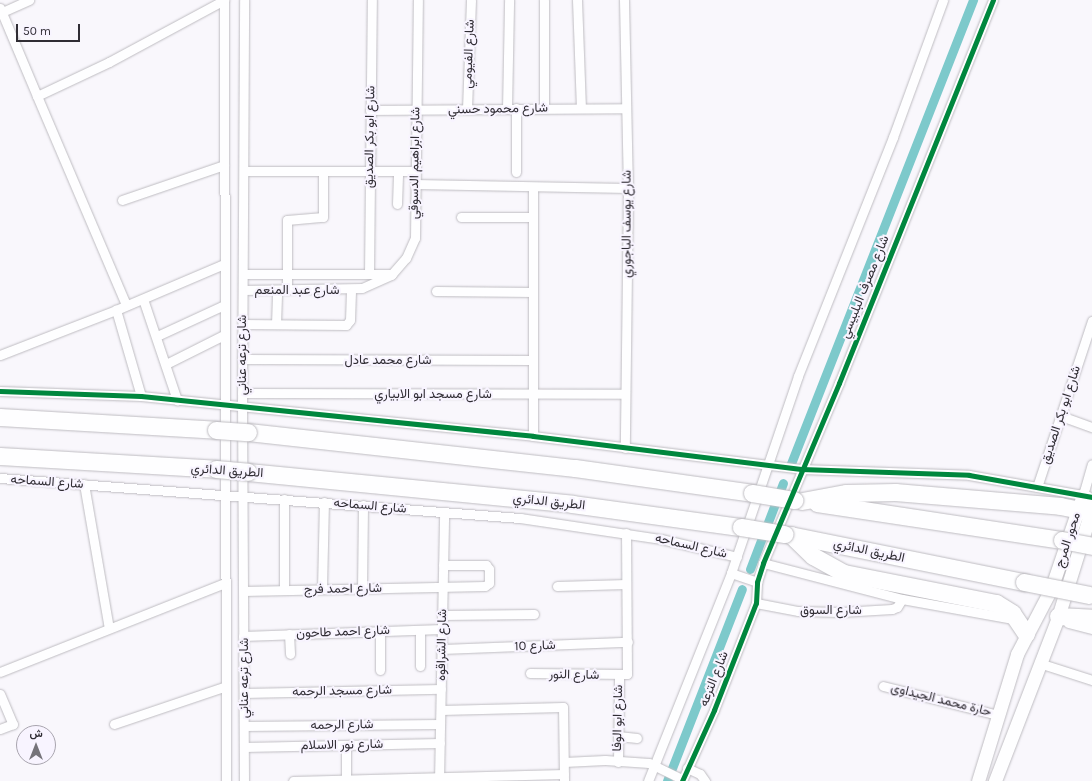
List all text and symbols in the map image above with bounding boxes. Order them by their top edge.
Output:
scale bar [18,16,82,42]
street label: شارع الفيومي [460,19,478,89]
text: 50 m [23,24,51,38]
street label: شارع ابو بكر الصديق [361,86,379,188]
street label: شارع محمود حسني [448,100,548,118]
street label: شارع ابراهيم الدسوقي [406,107,424,219]
street label: شارع يوسف الباجوري [619,170,635,278]
street label: شارع مصرف البلبيسي [837,233,893,341]
street label: شارع عبد المنعم [255,282,339,298]
street label: شارع ترعه عناني [234,315,250,395]
street label: شارع محمد عادل [344,352,432,368]
street label: شارع ابو بكر الصديق [1038,364,1084,466]
street label: شارع مسجد ابو الابياري [374,386,492,402]
street label: الطريق الدائري [190,461,264,481]
street label: شارع السماحه [10,472,84,492]
street label: الطريق الدائري [512,490,586,514]
street label: شارع السماحه [333,495,407,517]
street label: محور المرج [1052,510,1084,570]
street label: شارع السماحه [654,530,728,562]
street label: الطريق الدائري [832,536,906,566]
street label: شارع احمد فرج [304,581,382,597]
street label: شارع السوق [800,602,862,618]
street label: شارع الشراقوه [434,609,450,681]
street label: شارع احمد طاحون [296,623,390,641]
street label: شارع 10 [514,637,556,655]
street label: شارع ترعه عناني [236,638,252,718]
street label: شارع الترعه [696,649,732,709]
street label: شارع النور [549,667,599,683]
street label: حارة محمد الجيداوى [889,680,993,720]
street label: شارع مسجد الرحمه [292,682,392,700]
street label: شارع ابو الوفا [610,684,626,752]
street label: شارع الرحمه [310,717,374,733]
north arrow [16,725,56,765]
text: ش [29,727,43,740]
street label: شارع نور الاسلام [301,736,383,754]

